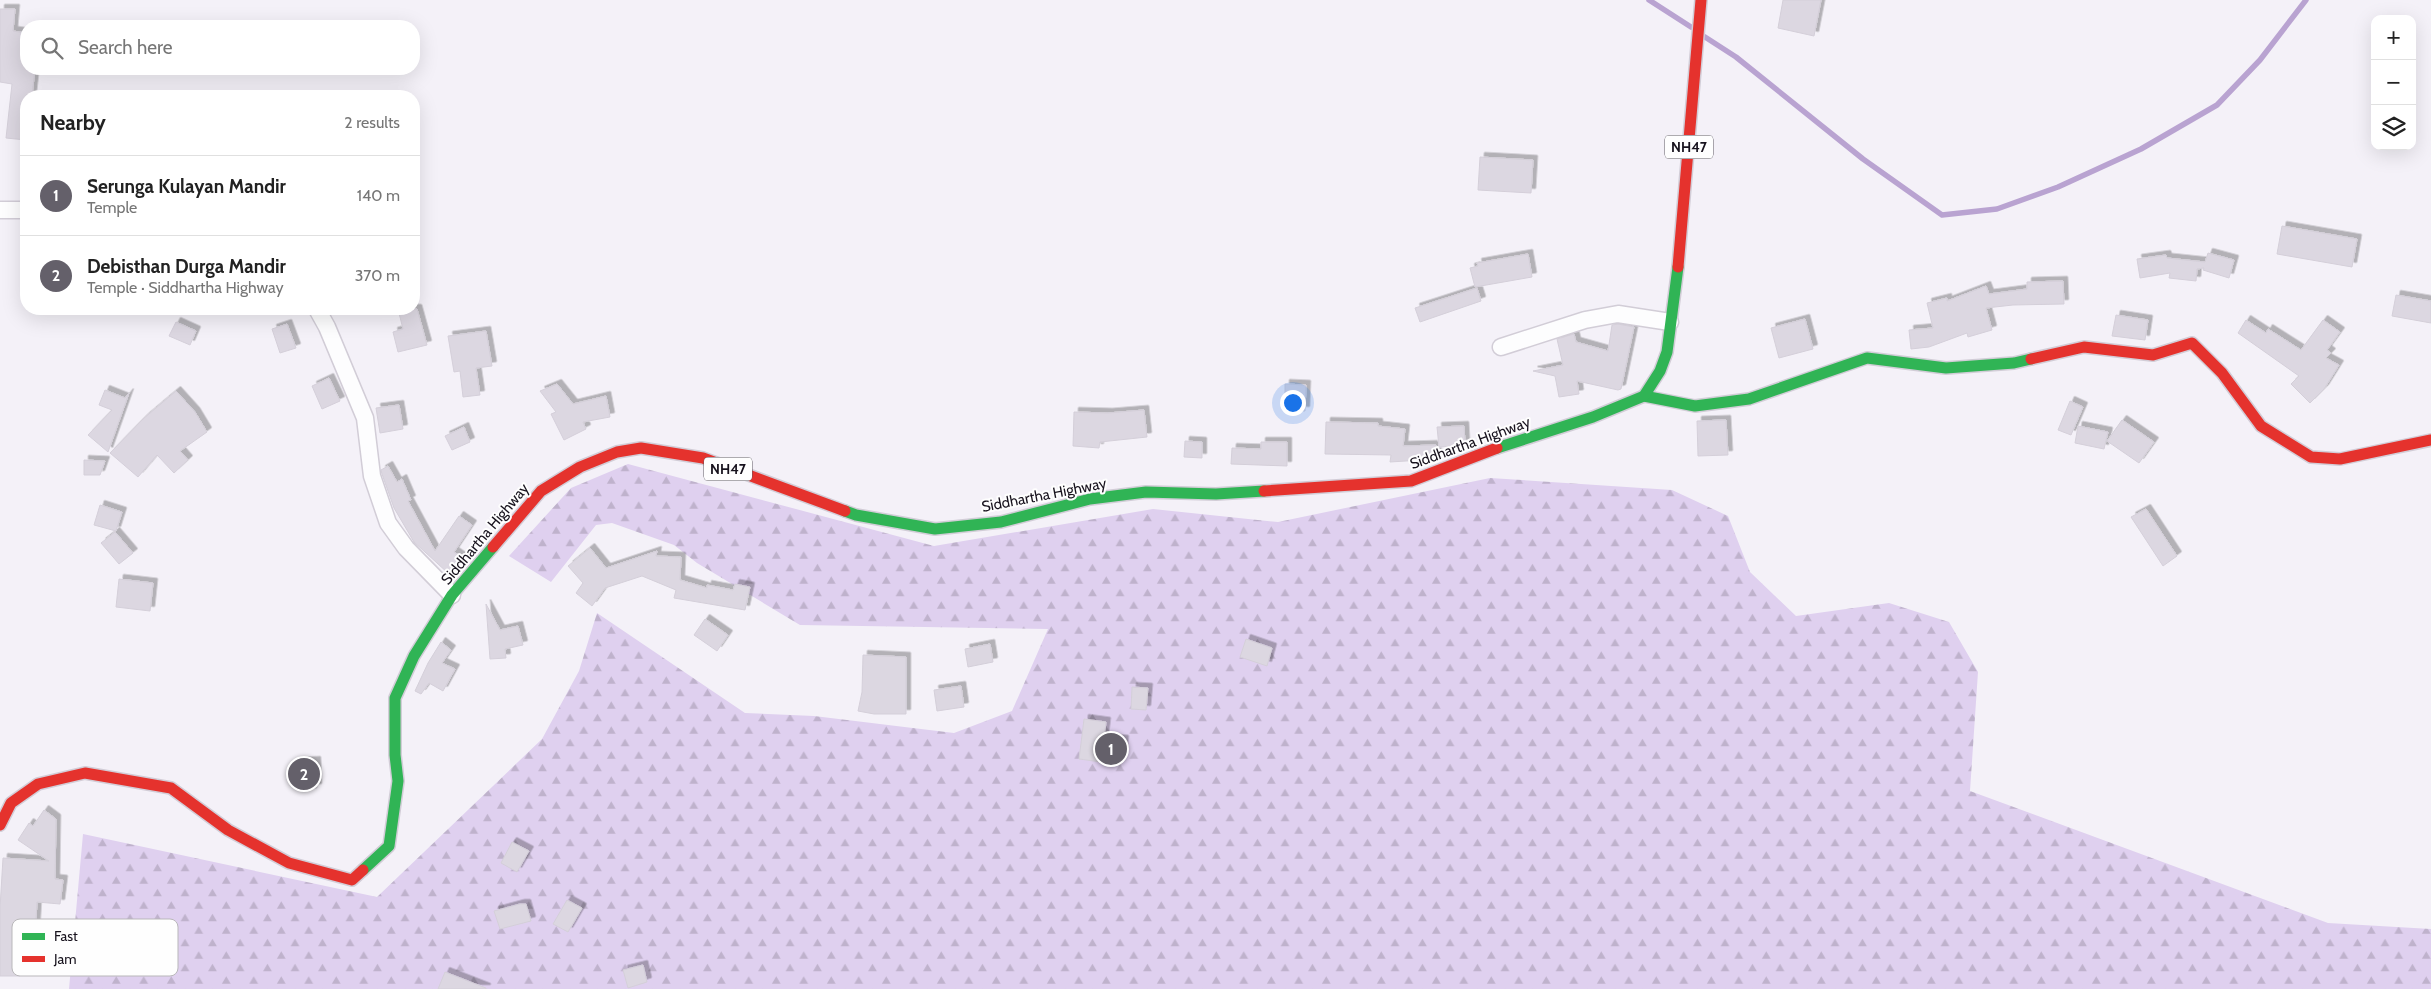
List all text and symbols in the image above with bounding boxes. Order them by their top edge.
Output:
map controls [2371,15,2416,150]
button: + [2371,15,2416,60]
search box [20,20,420,75]
icon: search [38,34,66,62]
text: Search here [78,36,172,59]
button: − [2371,60,2416,105]
button: layers [2371,105,2416,150]
text: Nearby [40,110,106,135]
text: 2 results [344,113,400,132]
road number: NH47 [1665,136,1713,158]
text: Serunga Kulayan Mandir [87,175,286,198]
text: 1 [53,186,59,205]
text: 140 m [357,186,400,205]
text: Temple [87,198,137,217]
text: Debisthan Durga Mandir [87,255,286,278]
text: 2 [52,266,60,285]
text: 370 m [355,266,400,285]
text: Temple · Siddhartha Highway [87,278,283,297]
your location [1280,390,1306,416]
street label: Siddhartha Highway [1407,413,1533,473]
road number: NH47 [704,458,752,480]
street label: Siddhartha Highway [980,474,1108,516]
street label: Siddhartha Highway [437,479,533,588]
pin: 1 [1095,730,1127,768]
pin: 2 [288,755,320,793]
legend [12,919,178,976]
text: Fast [54,927,78,945]
text: Jam [53,950,76,968]

